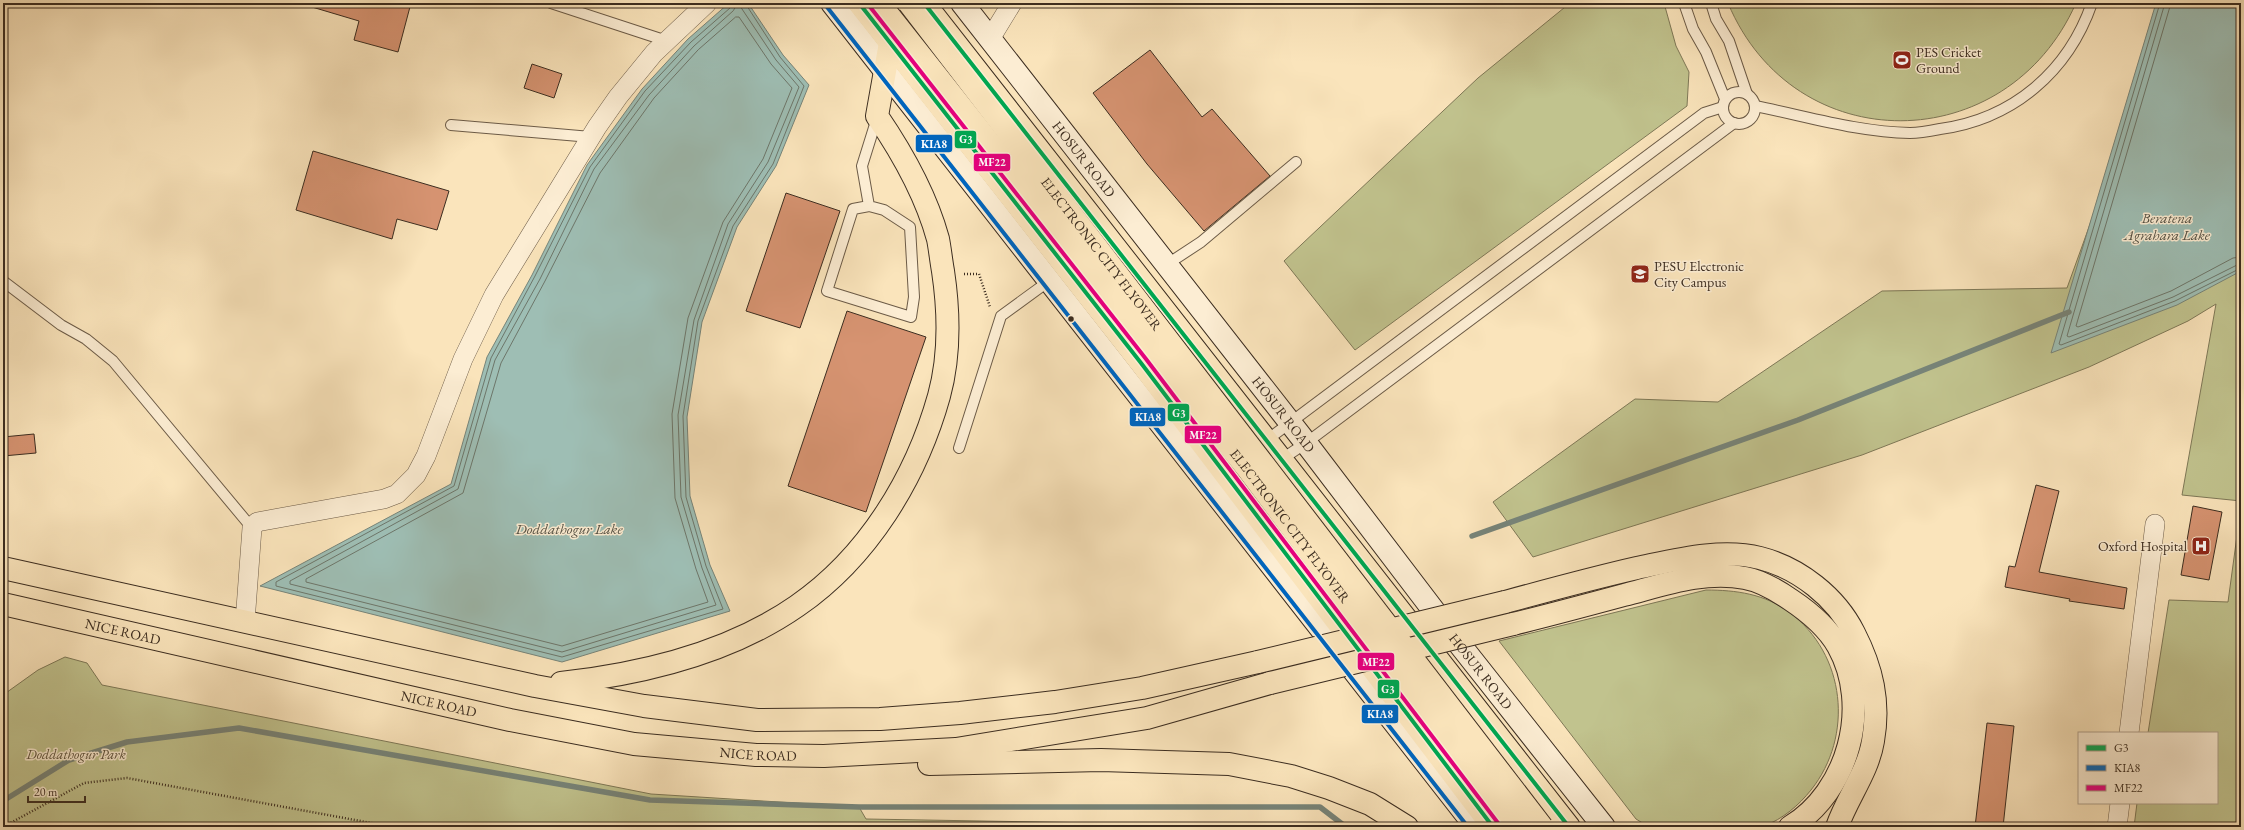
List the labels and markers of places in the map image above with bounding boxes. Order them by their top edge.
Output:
place label: PES Cricket Ground [1916,43,1982,77]
sports icon: PES Cricket Ground [1891,49,1913,71]
place label: PESU Electronic City Campus [1654,257,1744,291]
school or university icon: PESU Electronic City Campus [1629,263,1651,285]
unlabelled marker [1066,314,1076,324]
hospital icon: Oxford Hospital [2190,535,2212,557]
place label: Oxford Hospital [2098,537,2188,555]

